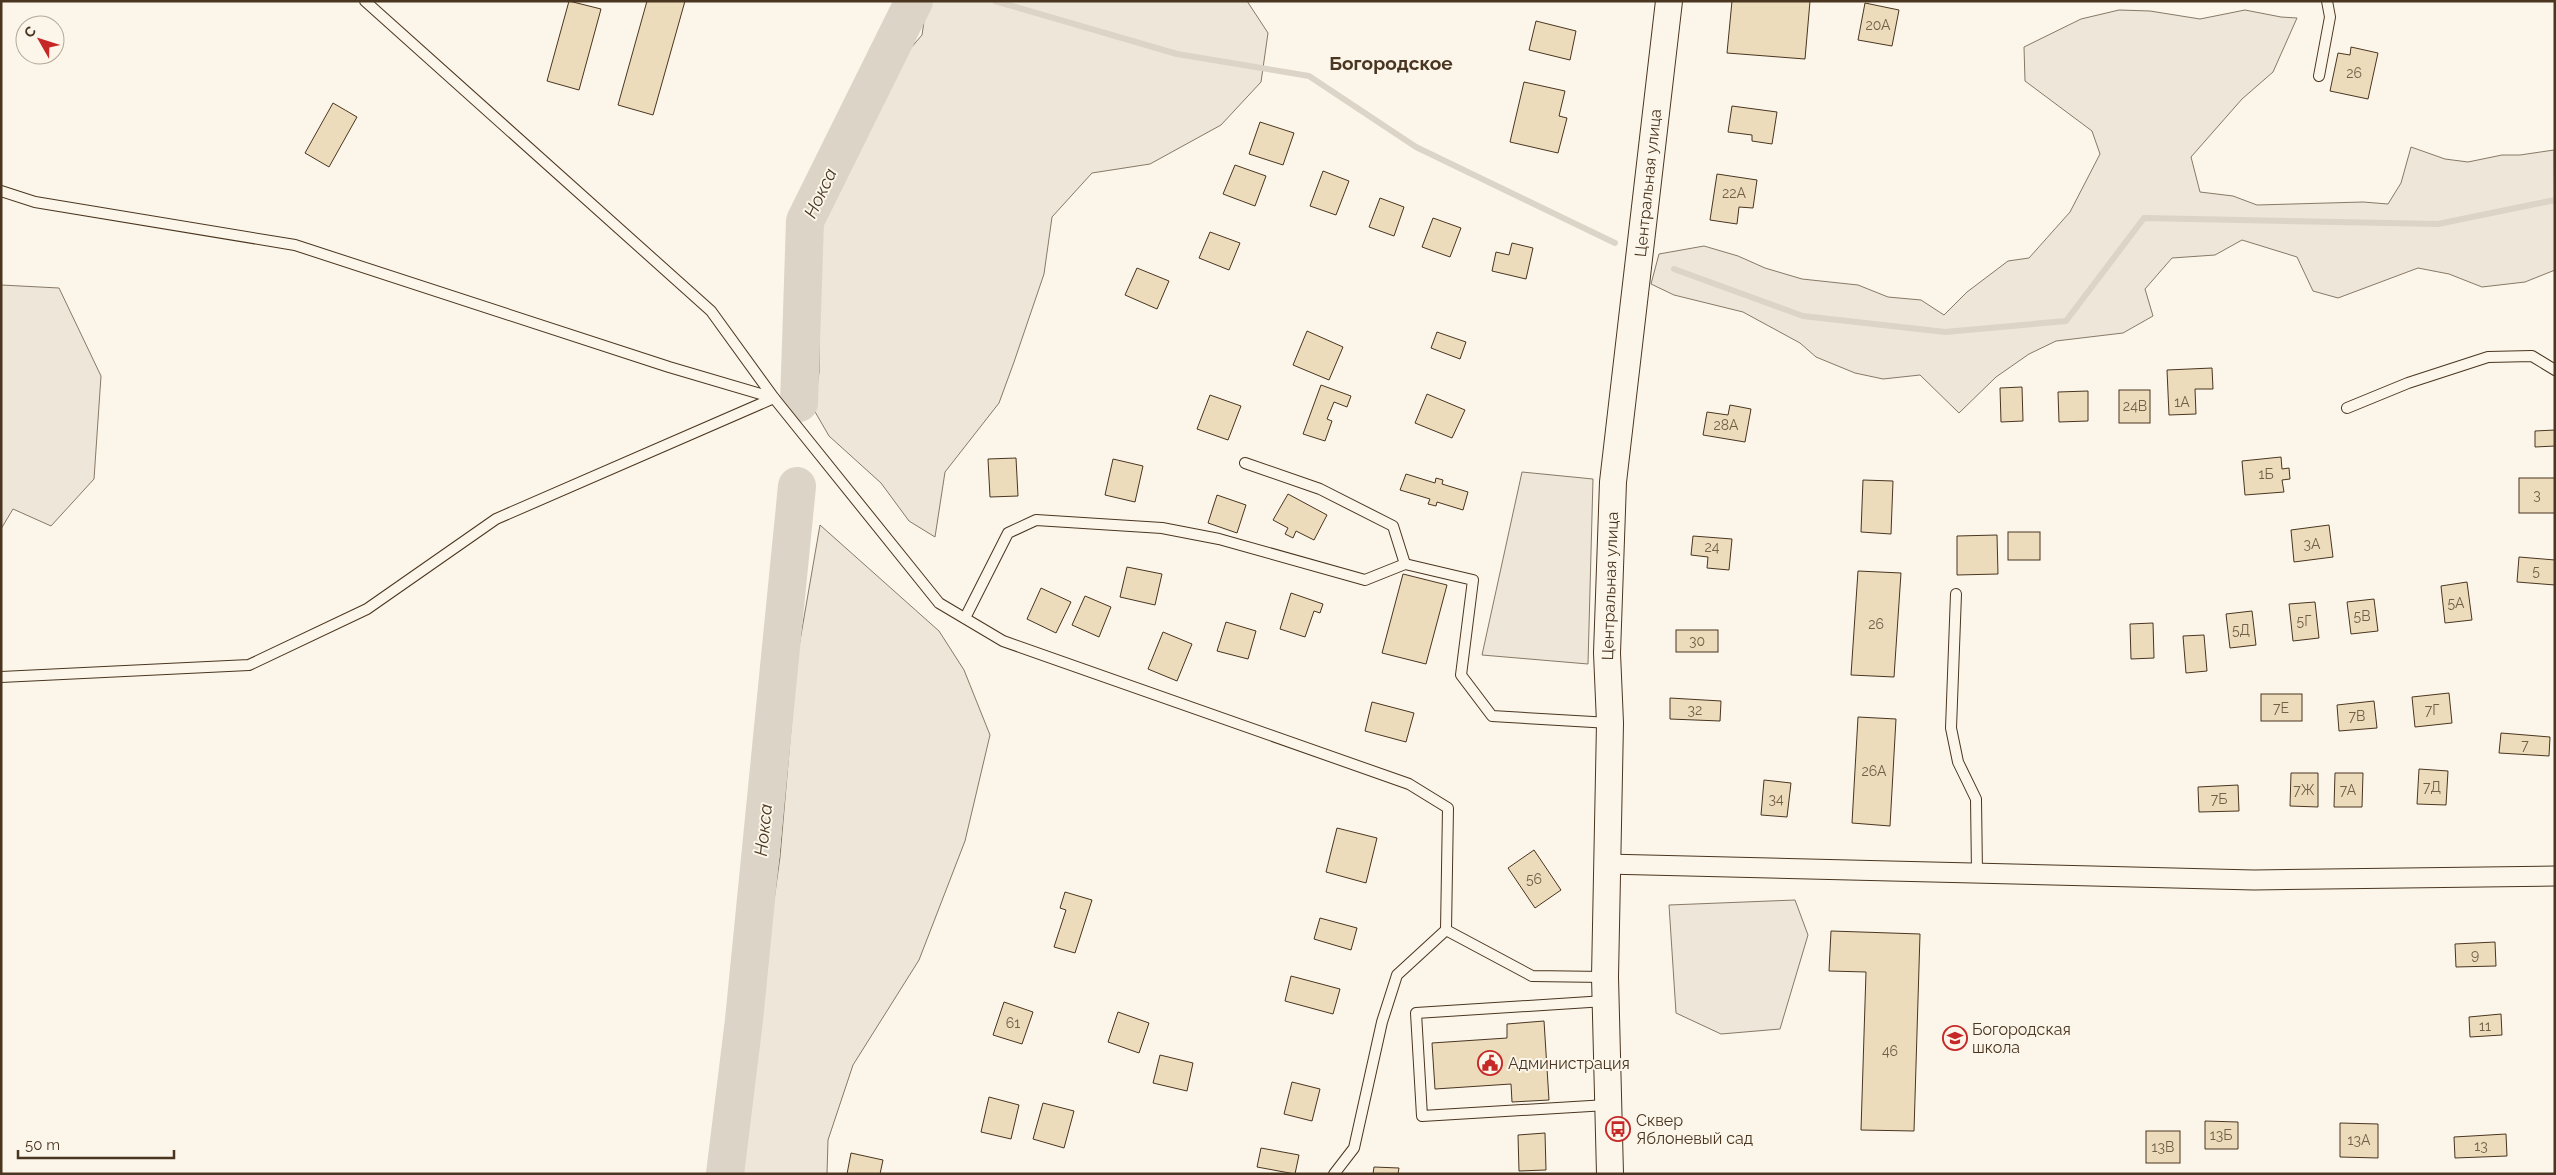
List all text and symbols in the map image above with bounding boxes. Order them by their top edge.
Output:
north arrow [15,15,65,65]
house number: 20А [1865,17,1891,33]
text: С [21,23,39,41]
district label: Богородское [1329,52,1453,74]
house number: 26 [2346,65,2362,81]
street label: Центральная улица [1631,108,1665,258]
water label: Нокса [799,165,841,221]
house number: 22А [1722,185,1747,201]
house number: 1А [2174,394,2190,410]
house number: 24В [2123,398,2147,414]
house number: 28А [1714,417,1739,433]
house number: 1Б [2258,466,2274,482]
house number: 3 [2533,487,2541,503]
street label: Центральная улица [1598,511,1622,661]
house number: 3А [2304,536,2321,552]
house number: 24 [1705,539,1720,555]
house number: 5 [2532,563,2540,579]
house number: 5А [2447,595,2465,611]
house number: 5В [2354,608,2370,624]
house number: 5Г [2297,613,2311,629]
house number: 26 [1868,616,1884,632]
house number: 5Д [2232,622,2250,638]
house number: 30 [1689,633,1705,649]
house number: 7Е [2273,700,2289,716]
house number: 32 [1688,702,1702,718]
house number: 7Г [2425,702,2439,718]
house number: 7В [2349,708,2365,724]
house number: 7 [2521,737,2529,753]
house number: 26А [1862,763,1887,779]
house number: 7Д [2423,779,2441,795]
house number: 7Ж [2293,782,2315,798]
house number: 7А [2340,782,2357,798]
house number: 34 [1768,791,1784,807]
house number: 7Б [2211,791,2227,807]
water label: Нокса [750,803,776,857]
house number: 56 [1526,871,1542,887]
house number: 9 [2471,947,2479,963]
house number: 61 [1006,1015,1020,1031]
house number: 11 [2479,1018,2491,1034]
place label: Богородская школа [1972,1020,2071,1057]
school or university icon: Богородская школа [1942,1025,1968,1051]
house number: 46 [1882,1043,1898,1059]
public building icon: Администрация [1477,1050,1503,1076]
place label: Администрация [1508,1054,1630,1073]
place label: Сквер Яблоневый сад [1636,1111,1753,1148]
bus stop icon: Сквер Яблоневый сад [1605,1116,1631,1142]
house number: 13Б [2210,1127,2232,1143]
scale bar [18,1128,174,1160]
house number: 13А [2348,1132,2371,1148]
text: 50 m [25,1136,60,1154]
house number: 13 [2474,1138,2488,1154]
house number: 13В [2152,1139,2174,1155]

